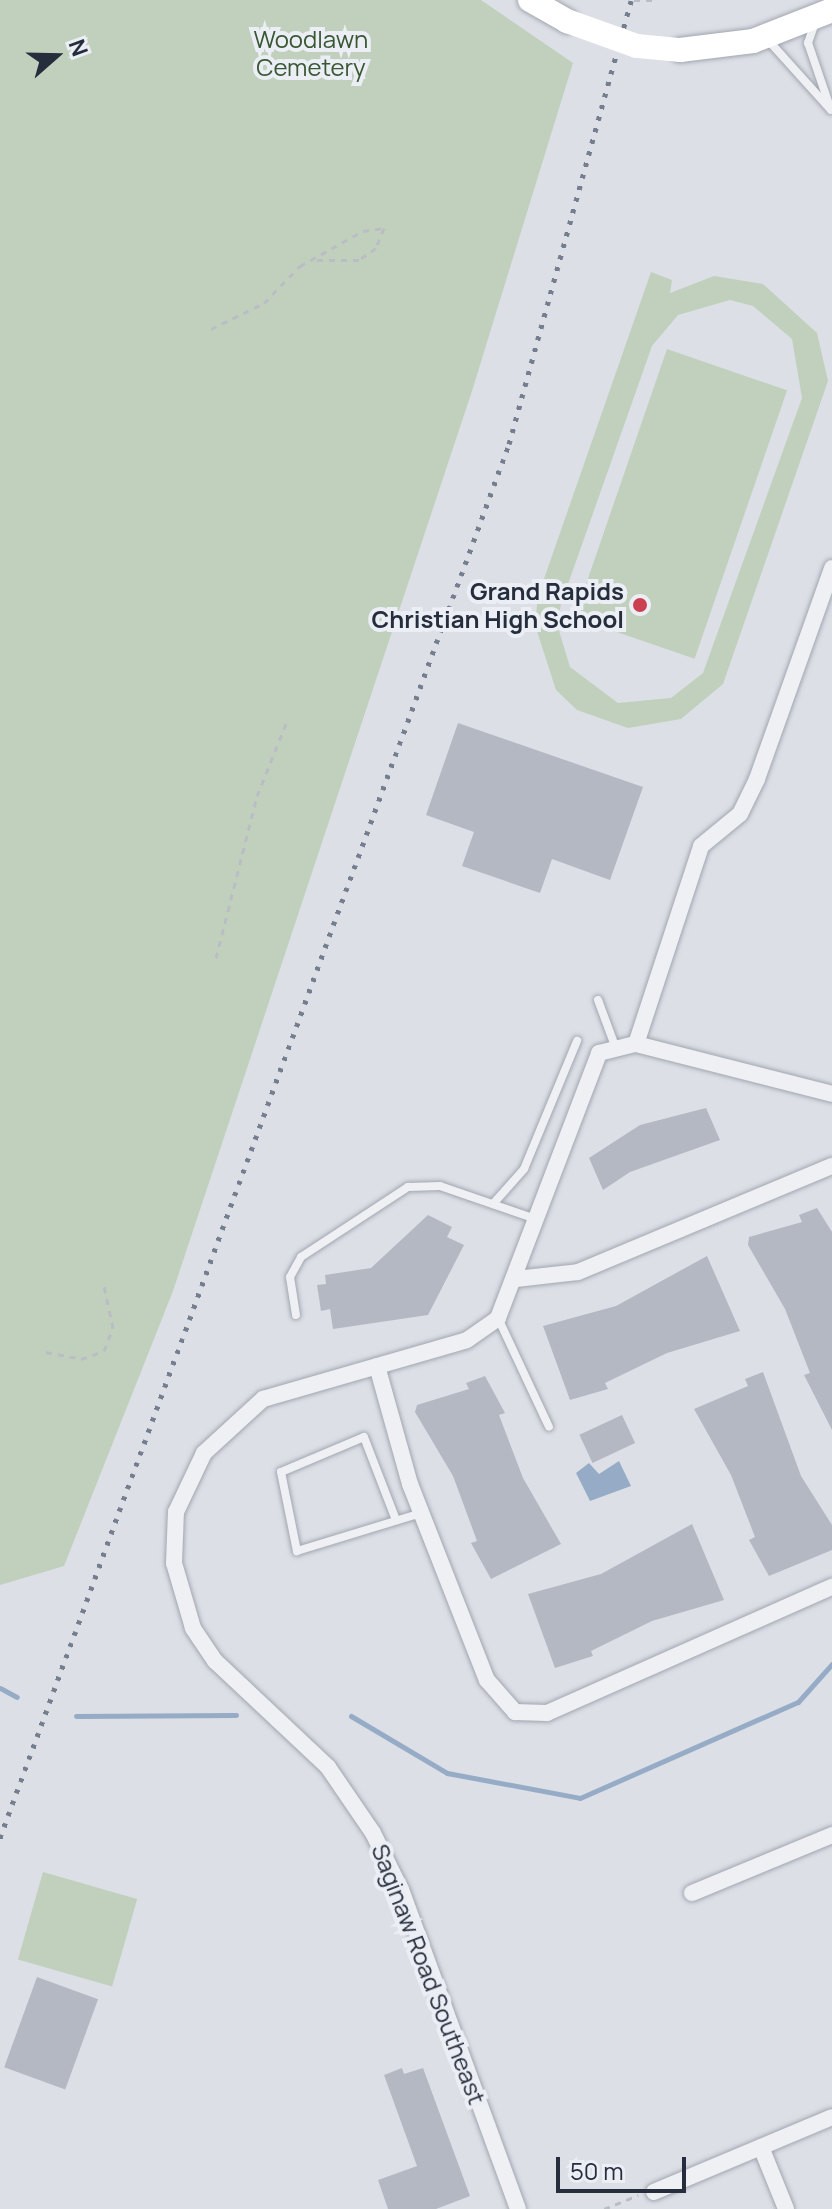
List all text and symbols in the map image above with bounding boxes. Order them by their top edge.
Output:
north arrow [16,16,96,96]
park label: Woodlawn Cemetery [254,25,368,81]
text: N [62,35,95,60]
place label: Grand Rapids Christian High School [372,577,624,633]
marker: Grand Rapids Christian High School [631,596,649,614]
street label: Saginaw Road Southeast [366,1840,492,2108]
scale bar [560,2141,690,2191]
text: 50 m [570,2154,624,2187]

